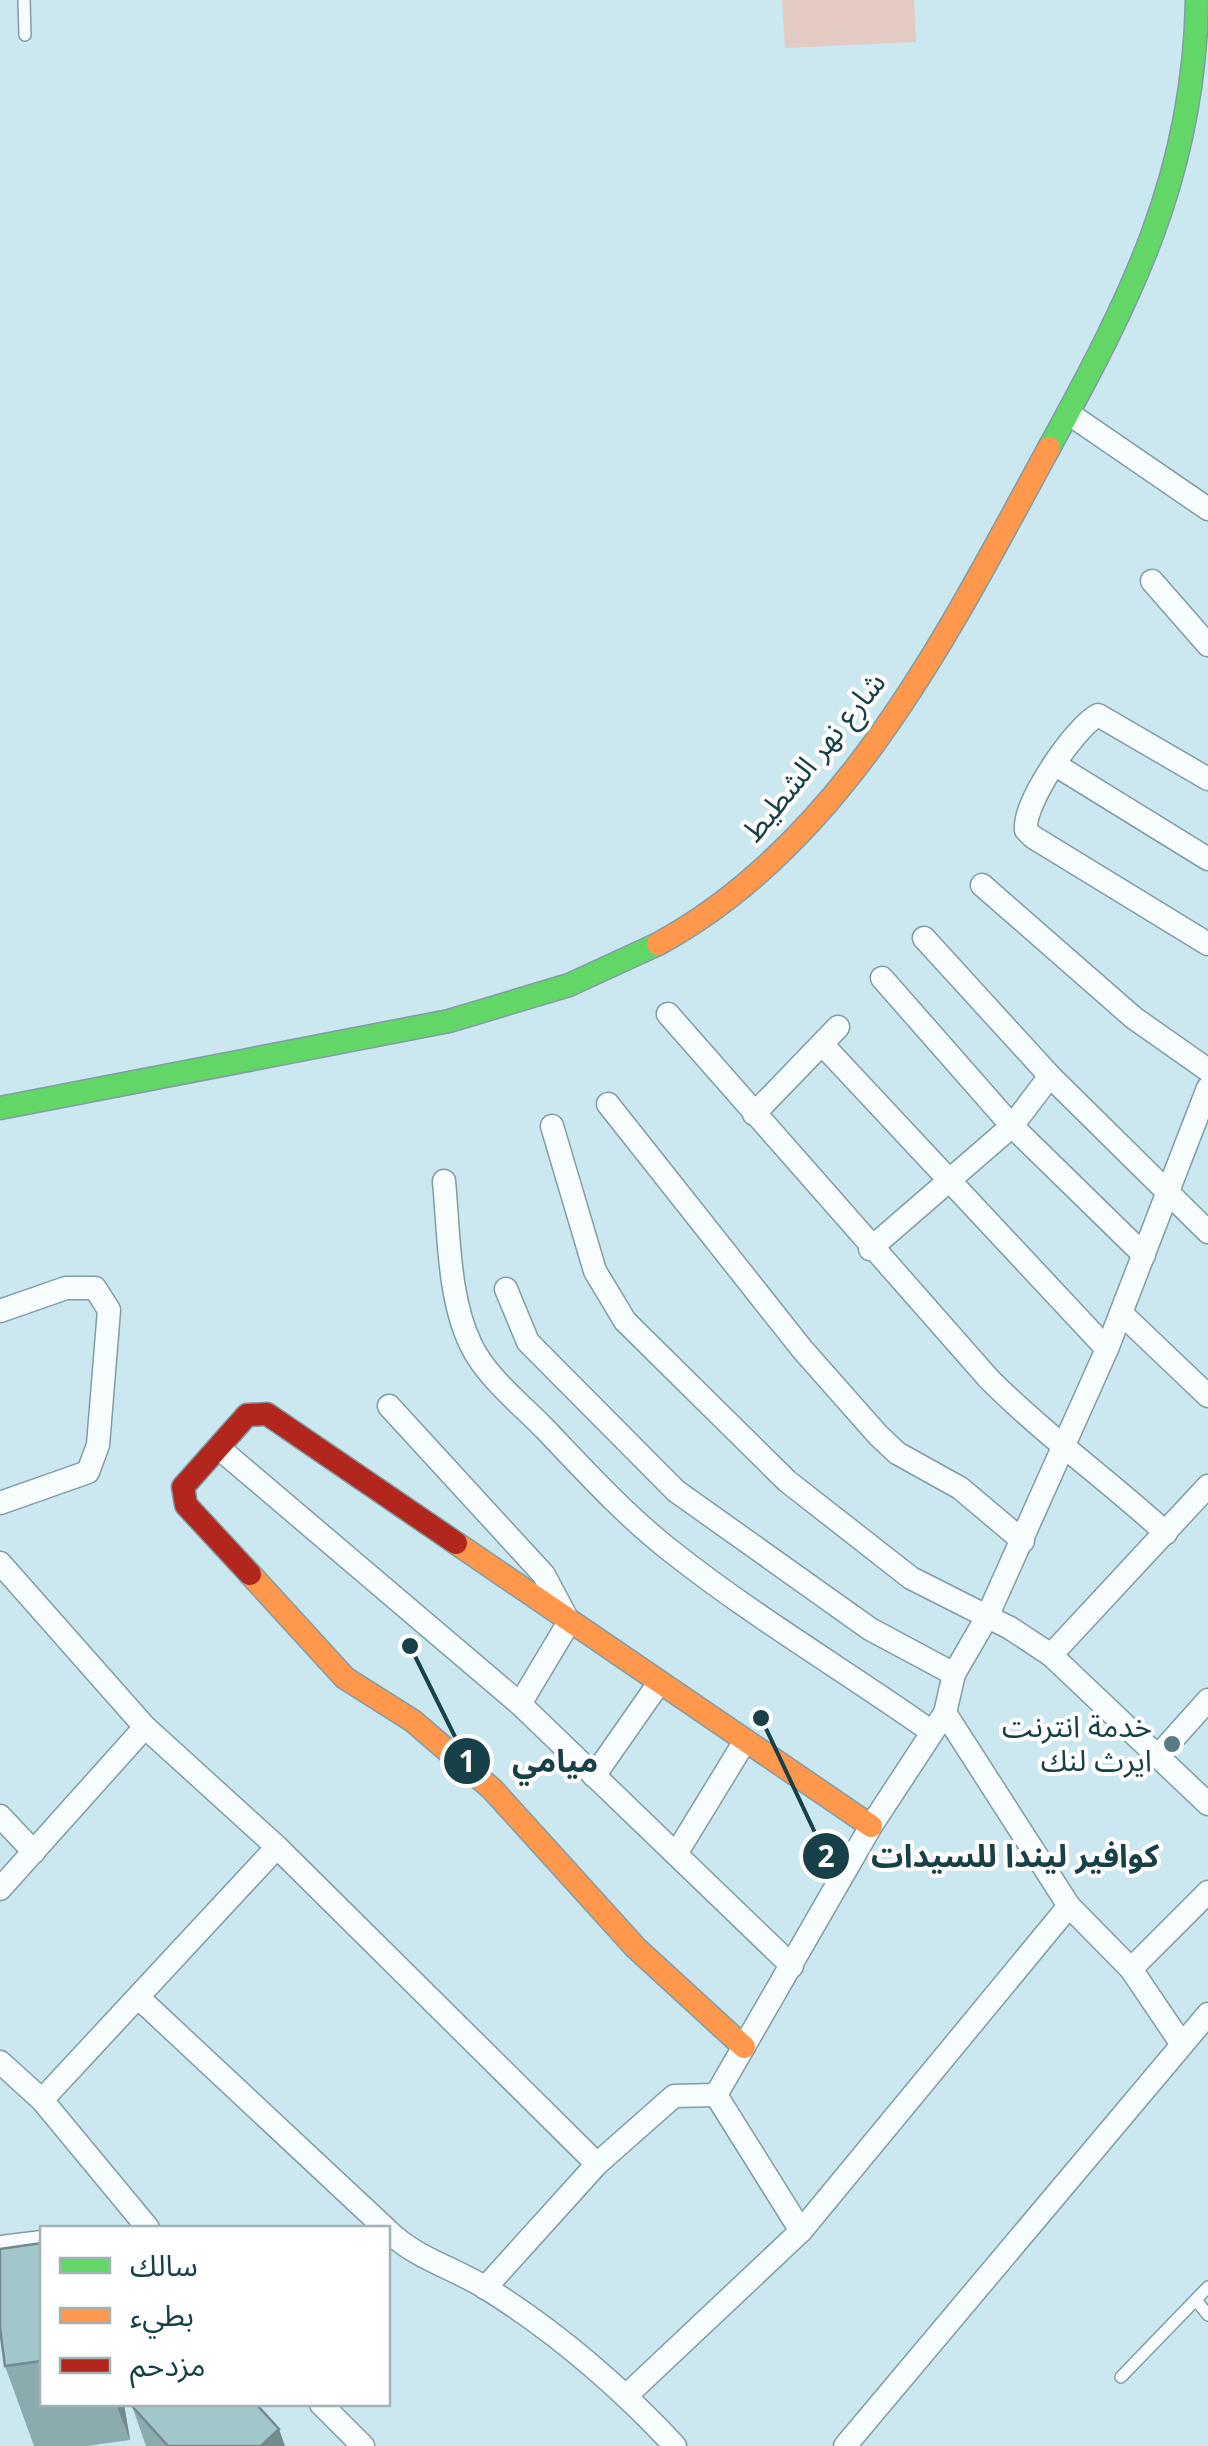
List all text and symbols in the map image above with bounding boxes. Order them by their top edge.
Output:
street label: شارع نهر الشطيط [732,663,896,851]
place label: خدمة انترنت ايرث لنك [1002,1705,1152,1780]
callout: ميامي [442,1730,618,1792]
marker: خدمة انترنت ايرث لنك [1161,1733,1183,1755]
text: ميامي [512,1738,598,1786]
text: 1 [458,1740,476,1781]
callout: كوافير ليندا للسيدات [801,1825,1179,1887]
text: كوافير ليندا للسيدات [871,1833,1160,1876]
text: 2 [817,1835,835,1876]
legend [40,2226,390,2406]
text: سالك [130,2244,198,2285]
text: بطيء [130,2294,194,2339]
text: مزدحم [130,2344,206,2389]

